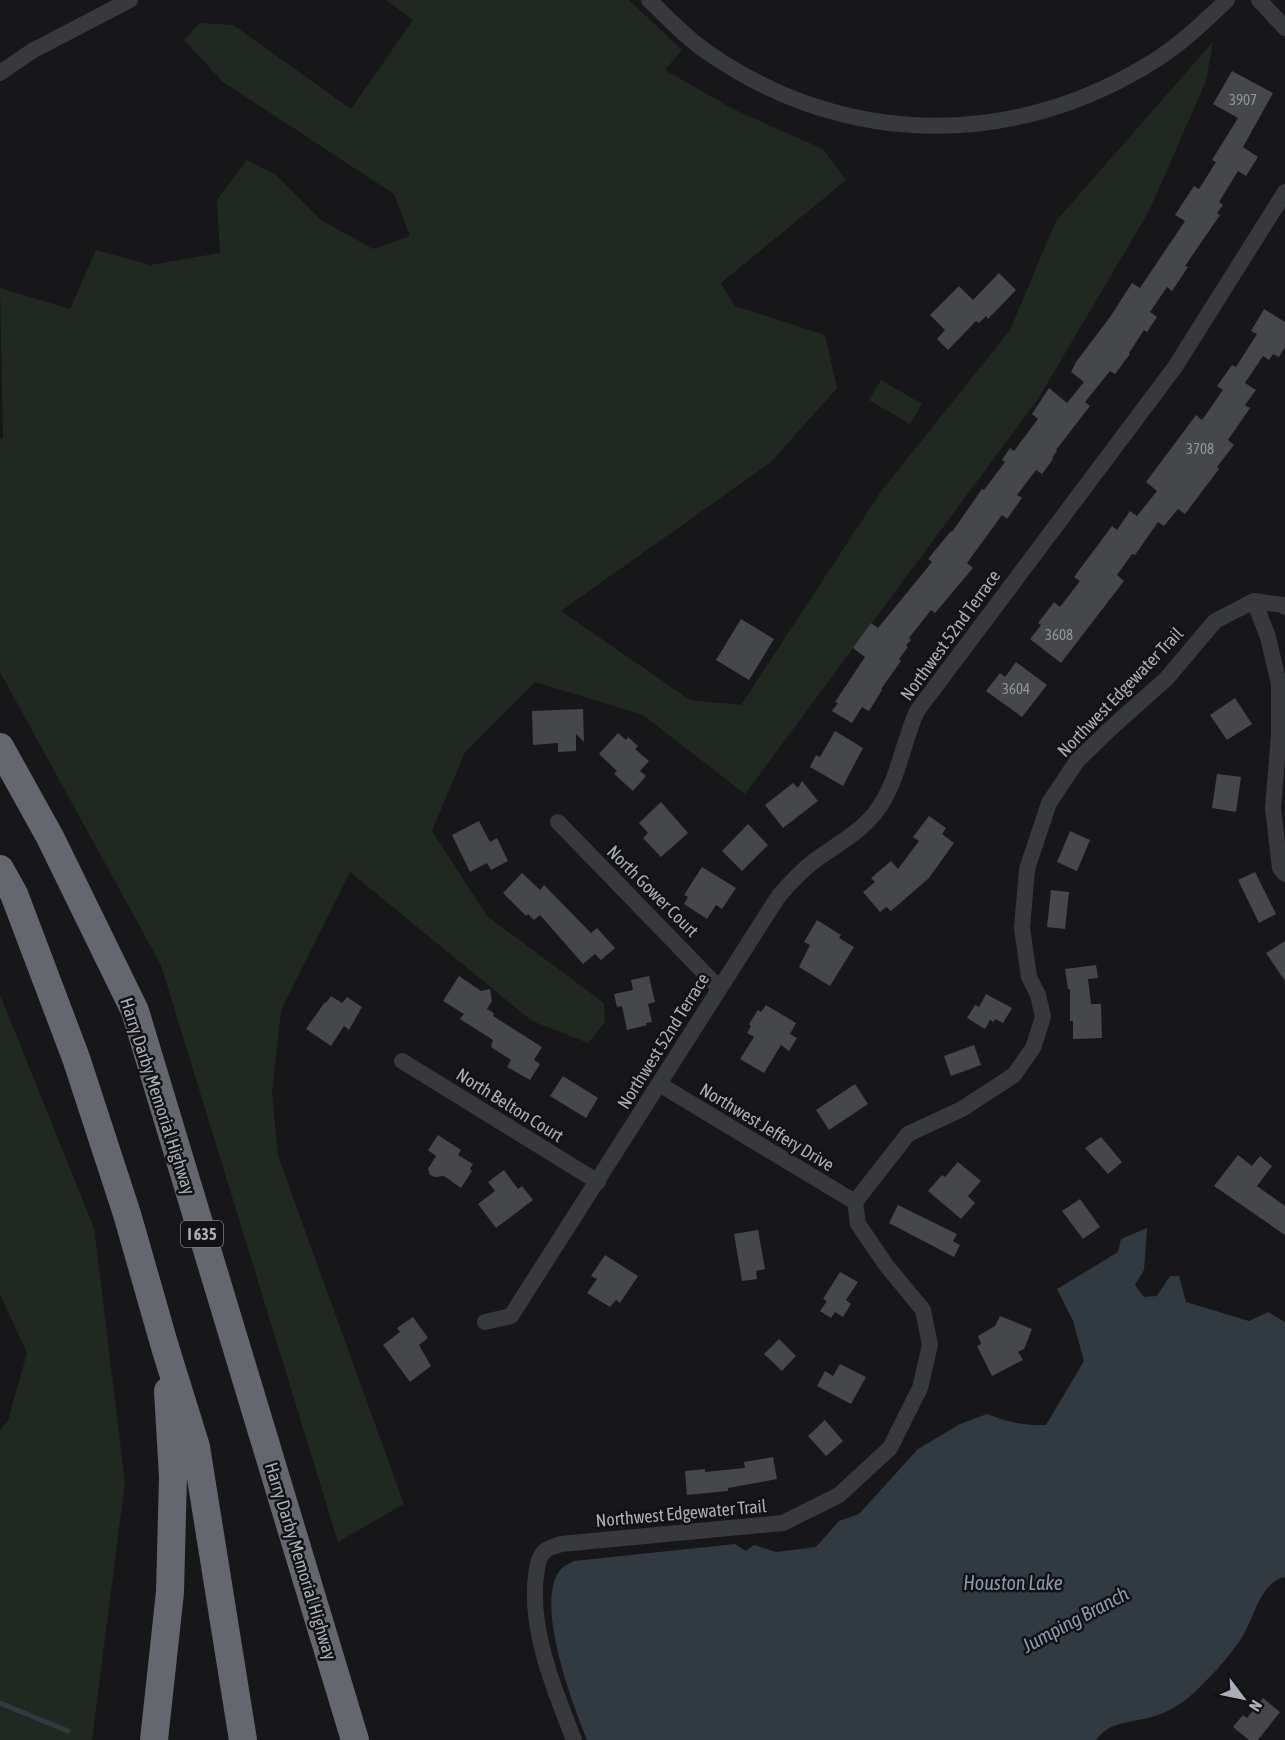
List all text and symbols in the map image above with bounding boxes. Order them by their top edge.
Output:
house number: 3907 [1229,91,1257,108]
house number: 3708 [1186,440,1214,457]
street label: Northwest 52nd Terrace [896,566,1004,704]
street label: Northwest Edgewater Trail [1053,623,1187,761]
house number: 3608 [1045,626,1073,643]
house number: 3604 [1002,680,1030,697]
street label: North Gower Court [603,841,703,941]
street label: Northwest 52nd Terrace [613,969,713,1113]
street label: Harry Darby Memorial Highway [116,995,200,1197]
street label: North Belton Court [453,1064,567,1146]
street label: Northwest Jeffery Drive [696,1079,838,1175]
road number: I 635 [181,1221,223,1247]
street label: Harry Darby Memorial Highway [261,1460,341,1662]
street label: Northwest Edgewater Trail [595,1495,767,1531]
water label: Houston Lake [963,1571,1063,1594]
water label: Jumping Branch [1017,1581,1132,1657]
north arrow [1213,1668,1273,1728]
text: N [1246,1697,1266,1715]

